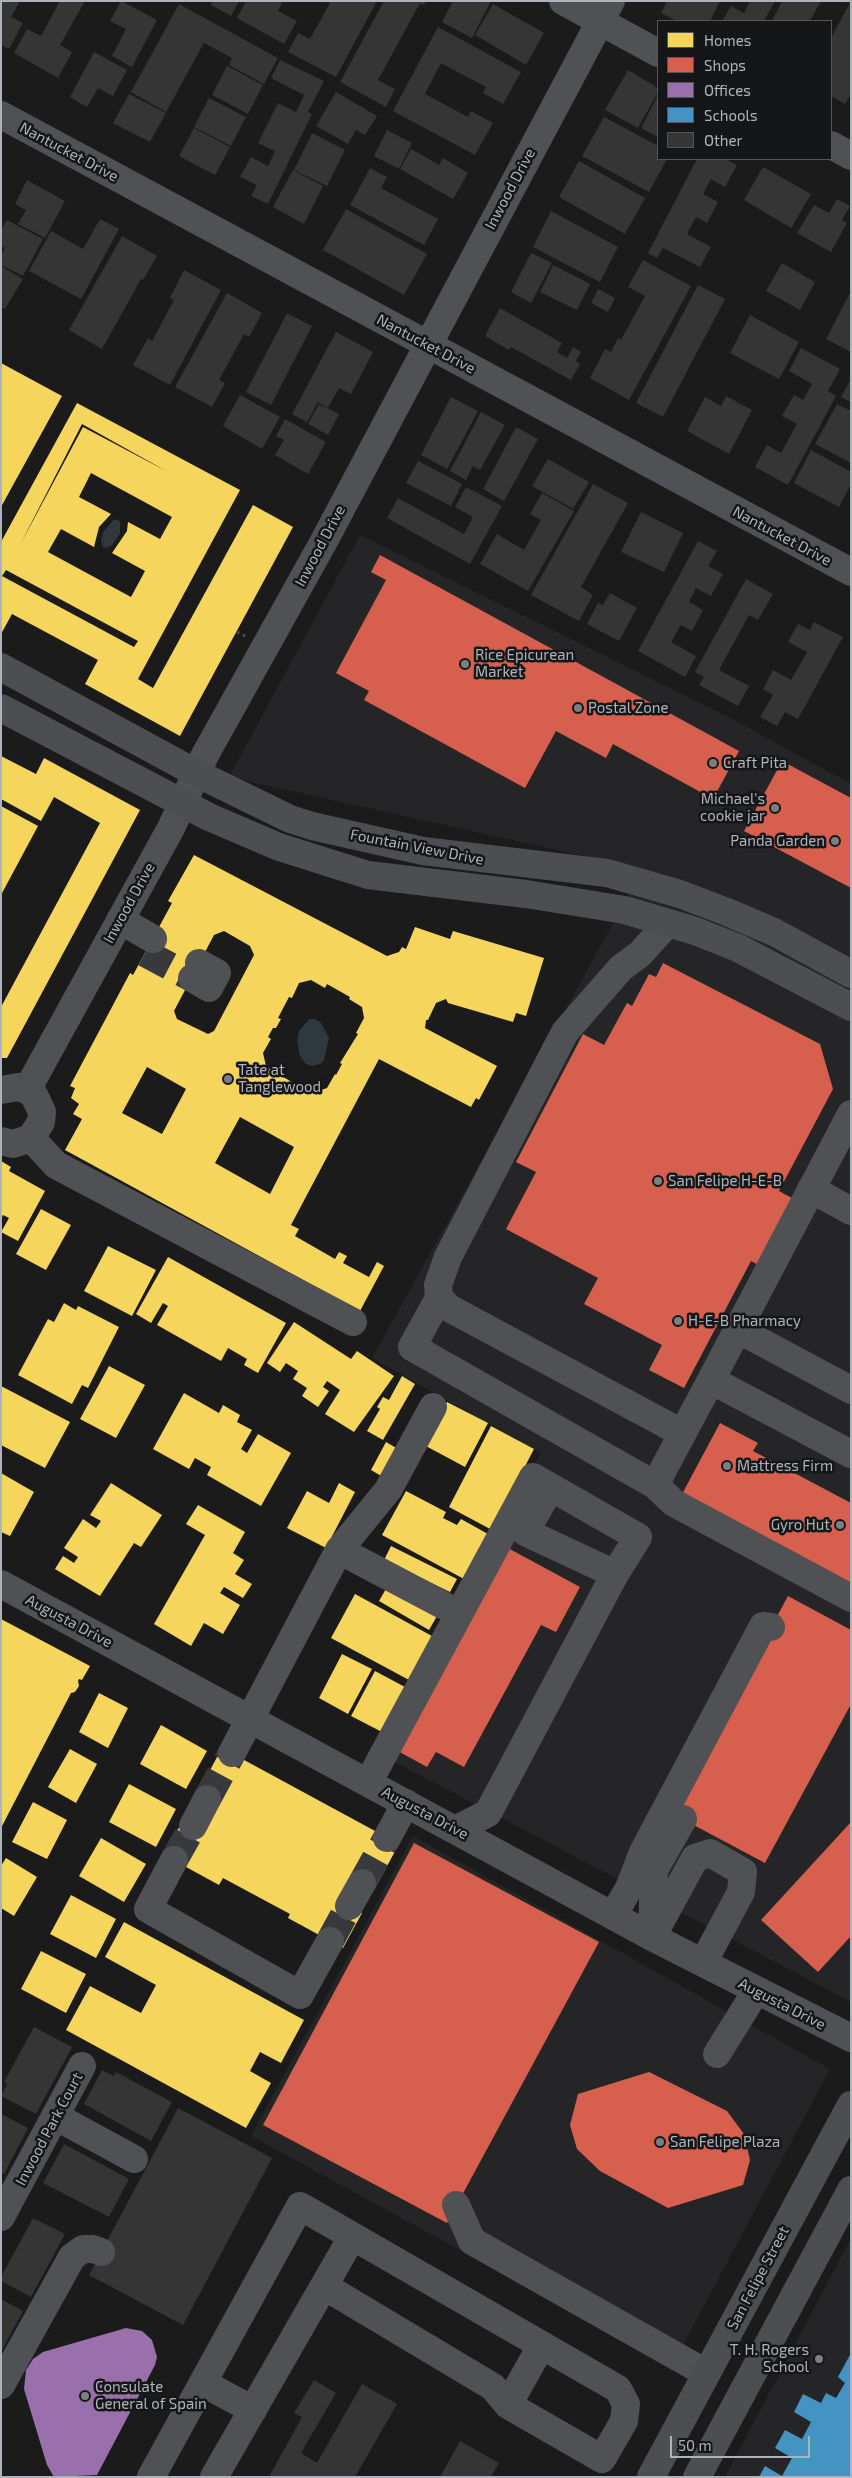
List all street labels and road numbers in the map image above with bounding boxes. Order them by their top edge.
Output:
street label: Nantucket Drive [17,118,121,186]
street label: Inwood Drive [481,145,539,233]
street label: Nantucket Drive [374,310,478,378]
street label: Inwood Drive [291,502,349,590]
street label: Nantucket Drive [730,502,834,570]
street label: Fountain View Drive [349,825,485,869]
street label: Inwood Drive [99,859,159,947]
street label: Augusta Drive [23,1591,115,1651]
street label: Augusta Drive [379,1783,471,1843]
street label: Augusta Drive [735,1974,829,2034]
street label: Inwood Park Court [12,2069,86,2189]
street label: San Felipe Street [723,2223,793,2333]

